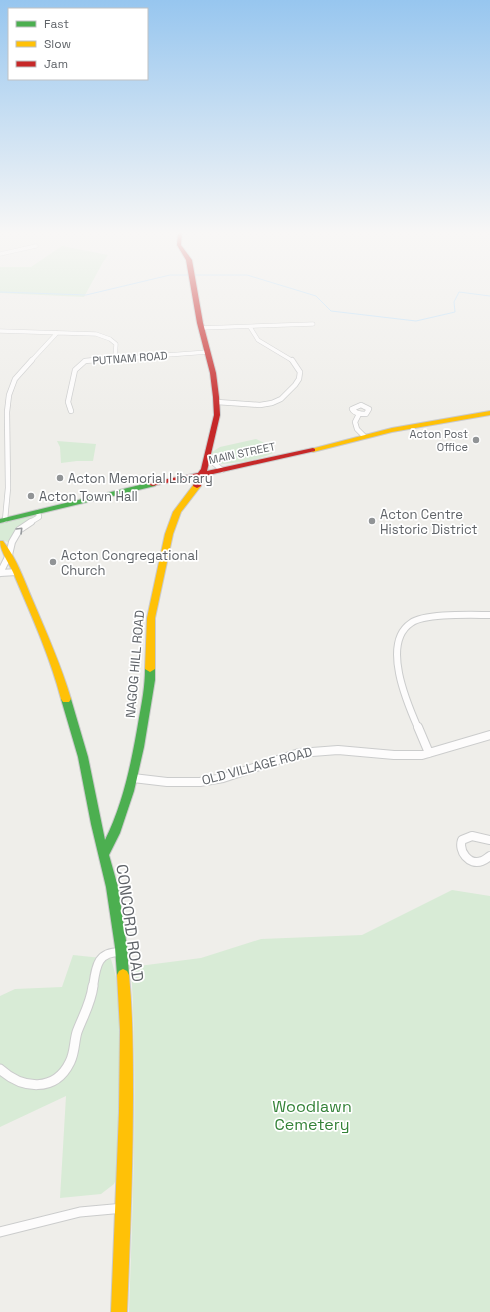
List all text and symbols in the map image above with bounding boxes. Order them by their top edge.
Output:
legend [8,8,148,80]
text: Fast [44,16,69,32]
text: Slow [44,36,71,52]
text: Jam [44,56,68,72]
street label: PUTNAM ROAD [92,348,168,368]
place label: Acton Post Office [410,427,468,454]
marker: Acton Post Office [471,435,481,445]
street label: MAIN STREET [207,439,277,467]
place label: Acton Memorial Library [68,470,213,487]
marker: Acton Memorial Library [55,473,65,483]
place label: Acton Town Hall [39,488,138,505]
marker: Acton Town Hall [26,491,36,501]
place label: Acton Centre Historic District [380,506,477,538]
marker: Acton Centre Historic District [367,516,377,526]
one-way arrow [15,527,23,535]
place label: Acton Congregational Church [61,547,198,579]
marker: Acton Congregational Church [48,557,58,567]
street label: NAGOG HILL ROAD [122,609,148,719]
street label: OLD VILLAGE ROAD [200,743,314,789]
street label: CONCORD ROAD [111,863,149,983]
park label: Woodlawn Cemetery [272,1096,352,1135]

